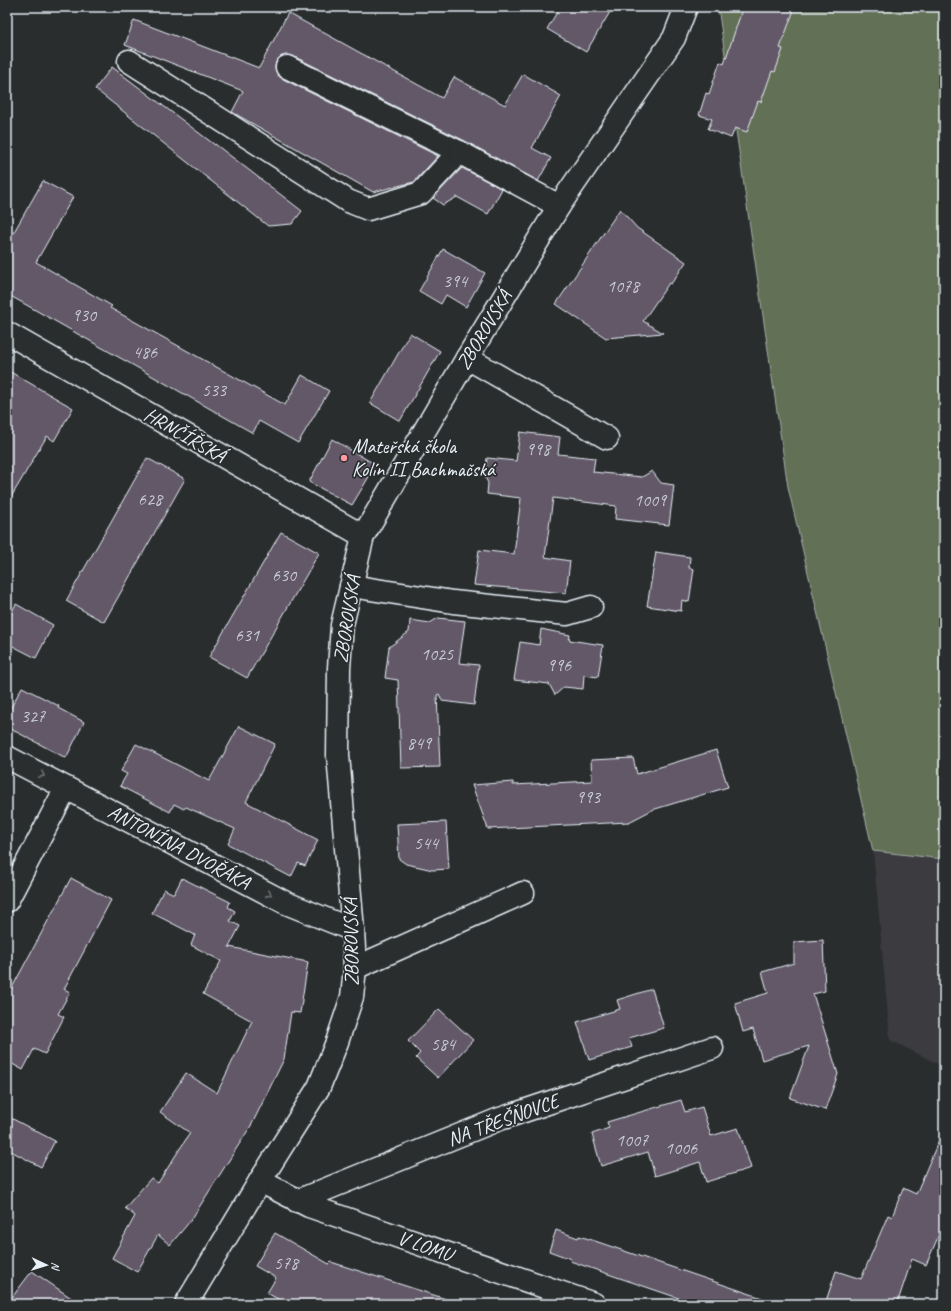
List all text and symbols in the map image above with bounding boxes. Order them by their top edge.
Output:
house number: 394 [443,270,469,292]
house number: 1078 [607,275,641,297]
street label: ZBOROVSKÁ [451,283,519,374]
house number: 930 [72,304,98,326]
house number: 486 [133,341,158,363]
house number: 533 [202,379,228,401]
street label: HRNČÍŘSKÁ [140,402,233,470]
place label: Mateřská škola Kolín II Bachmačská [352,434,497,482]
house number: 998 [526,438,552,460]
marker: Mateřská škola Kolín II Bachmačská [339,453,349,463]
house number: 628 [138,488,164,510]
house number: 1009 [634,489,668,511]
house number: 630 [272,564,298,586]
street label: ZBOROVSKÁ [328,571,367,664]
house number: 631 [235,624,260,646]
house number: 1025 [421,643,454,665]
house number: 996 [547,654,572,676]
house number: 327 [21,705,46,727]
house number: 849 [407,732,433,754]
one-way arrow [37,771,45,778]
house number: 993 [576,786,602,808]
street label: ANTONÍNA DVOŘÁKA [104,799,255,895]
house number: 544 [414,832,440,854]
one-way arrow [264,889,272,896]
street label: ZBOROVSKÁ [338,895,364,986]
house number: 584 [431,1033,457,1055]
street label: NA TŘEŠŇOVCE [444,1087,565,1152]
house number: 1007 [616,1129,649,1151]
house number: 1006 [665,1137,698,1159]
street label: V LOMU [394,1225,459,1268]
north arrow [26,1245,66,1285]
house number: 578 [274,1252,300,1274]
text: N [49,1262,63,1272]

